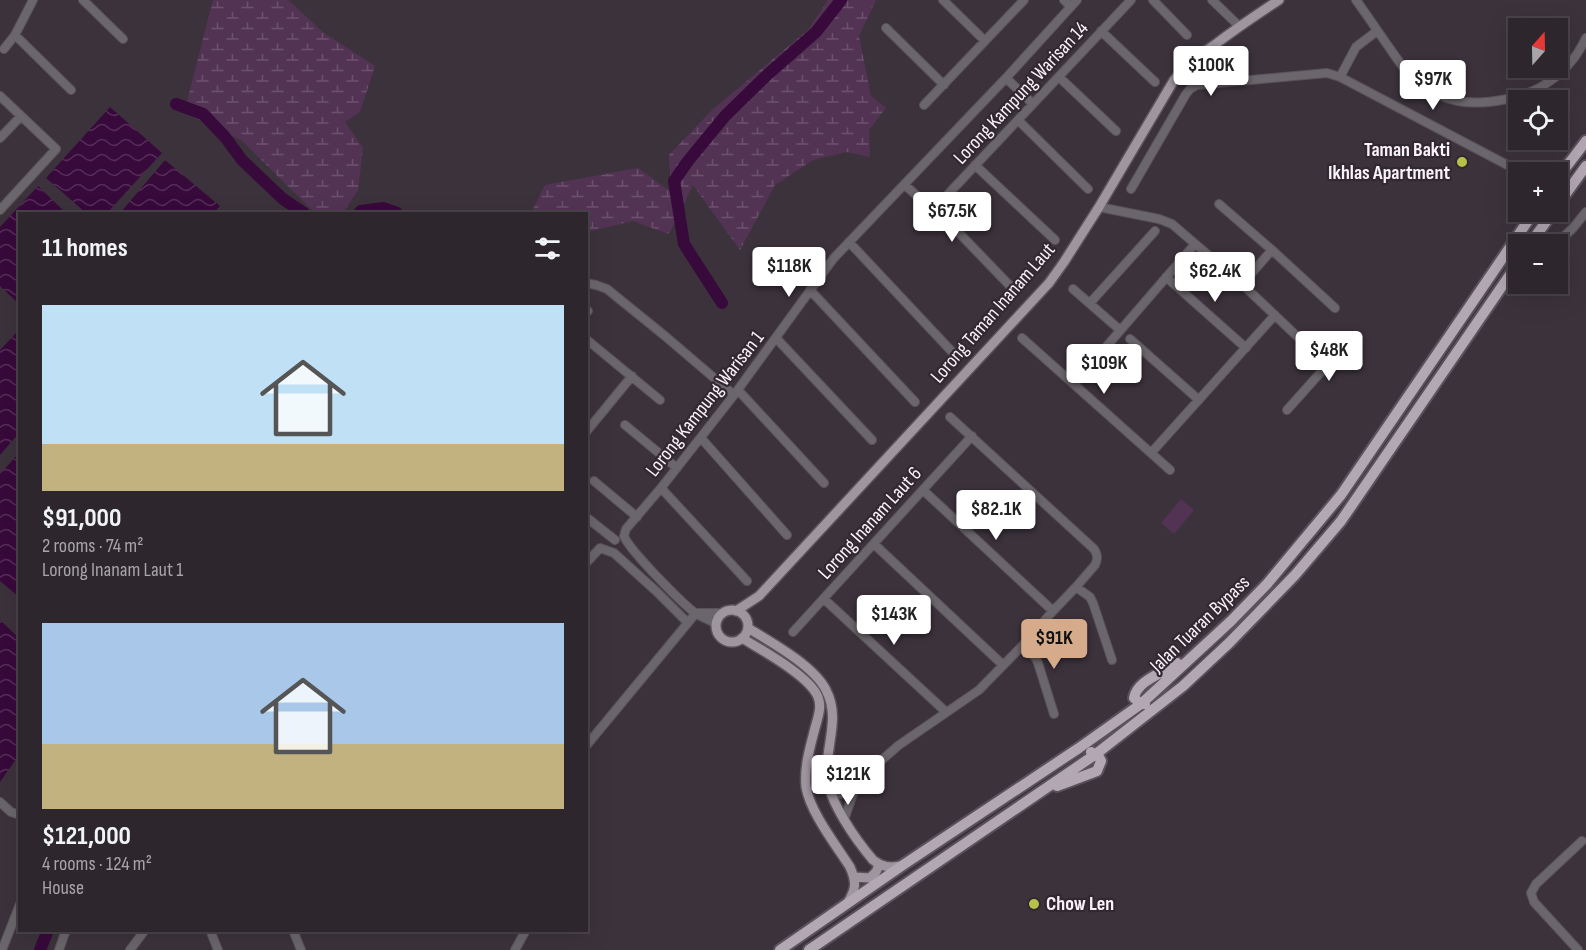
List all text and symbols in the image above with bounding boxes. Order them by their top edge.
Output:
street label: Lorong Kampung Warisan 14 [949,17,1093,169]
north arrow [1508,18,1568,78]
map controls [1508,18,1568,294]
pin: $100K [1169,46,1253,97]
text: $100K [1188,53,1234,77]
pin: $97K [1397,60,1469,111]
text: $97K [1414,67,1452,91]
button: locate [1508,90,1568,150]
place label: Taman Bakti Ikhlas Apartment [1328,138,1450,185]
marker: Taman Bakti Ikhlas Apartment [1455,155,1469,169]
button: + [1508,162,1568,222]
pin: $67.5K [903,192,1001,243]
text: $67.5K [927,199,977,223]
icon: filters [531,232,564,265]
text: 11 homes [42,233,128,264]
button: − [1508,234,1568,294]
street label: Lorong Taman Inanam Laut [926,238,1060,388]
pin: $118K [747,247,831,298]
pin: $62.4K [1166,252,1264,303]
text: $118K [766,254,812,278]
text: $62.4K [1189,259,1241,283]
street label: Lorong Kampung Warisan 1 [641,326,769,482]
pin: $48K [1293,331,1365,382]
text: $48K [1310,338,1348,362]
icon: home [249,344,357,452]
pin: $109K [1062,344,1146,395]
text: $109K [1081,351,1127,375]
street label: Lorong Inanam Laut 6 [813,462,927,584]
pin: $82.1K [947,490,1045,541]
text: $82.1K [970,497,1022,521]
text: $91,000 [42,503,121,534]
text: 2 rooms · 74 m² [42,534,143,558]
text: Lorong Inanam Laut 1 [42,558,183,582]
street label: Jalan Tuaran Bypass [1145,571,1255,678]
pin: $143K [852,595,936,646]
text: $143K [871,602,917,626]
pin: $91K [1018,619,1090,670]
text: $91K [1035,626,1073,650]
icon: home [249,662,357,770]
pin: $121K [806,755,890,806]
text: $121K [826,762,871,786]
text: $121,000 [42,821,131,852]
text: 4 rooms · 124 m² [42,852,152,876]
text: House [42,876,84,900]
place label: Chow Len [1046,892,1114,916]
marker: Chow Len [1027,897,1041,911]

